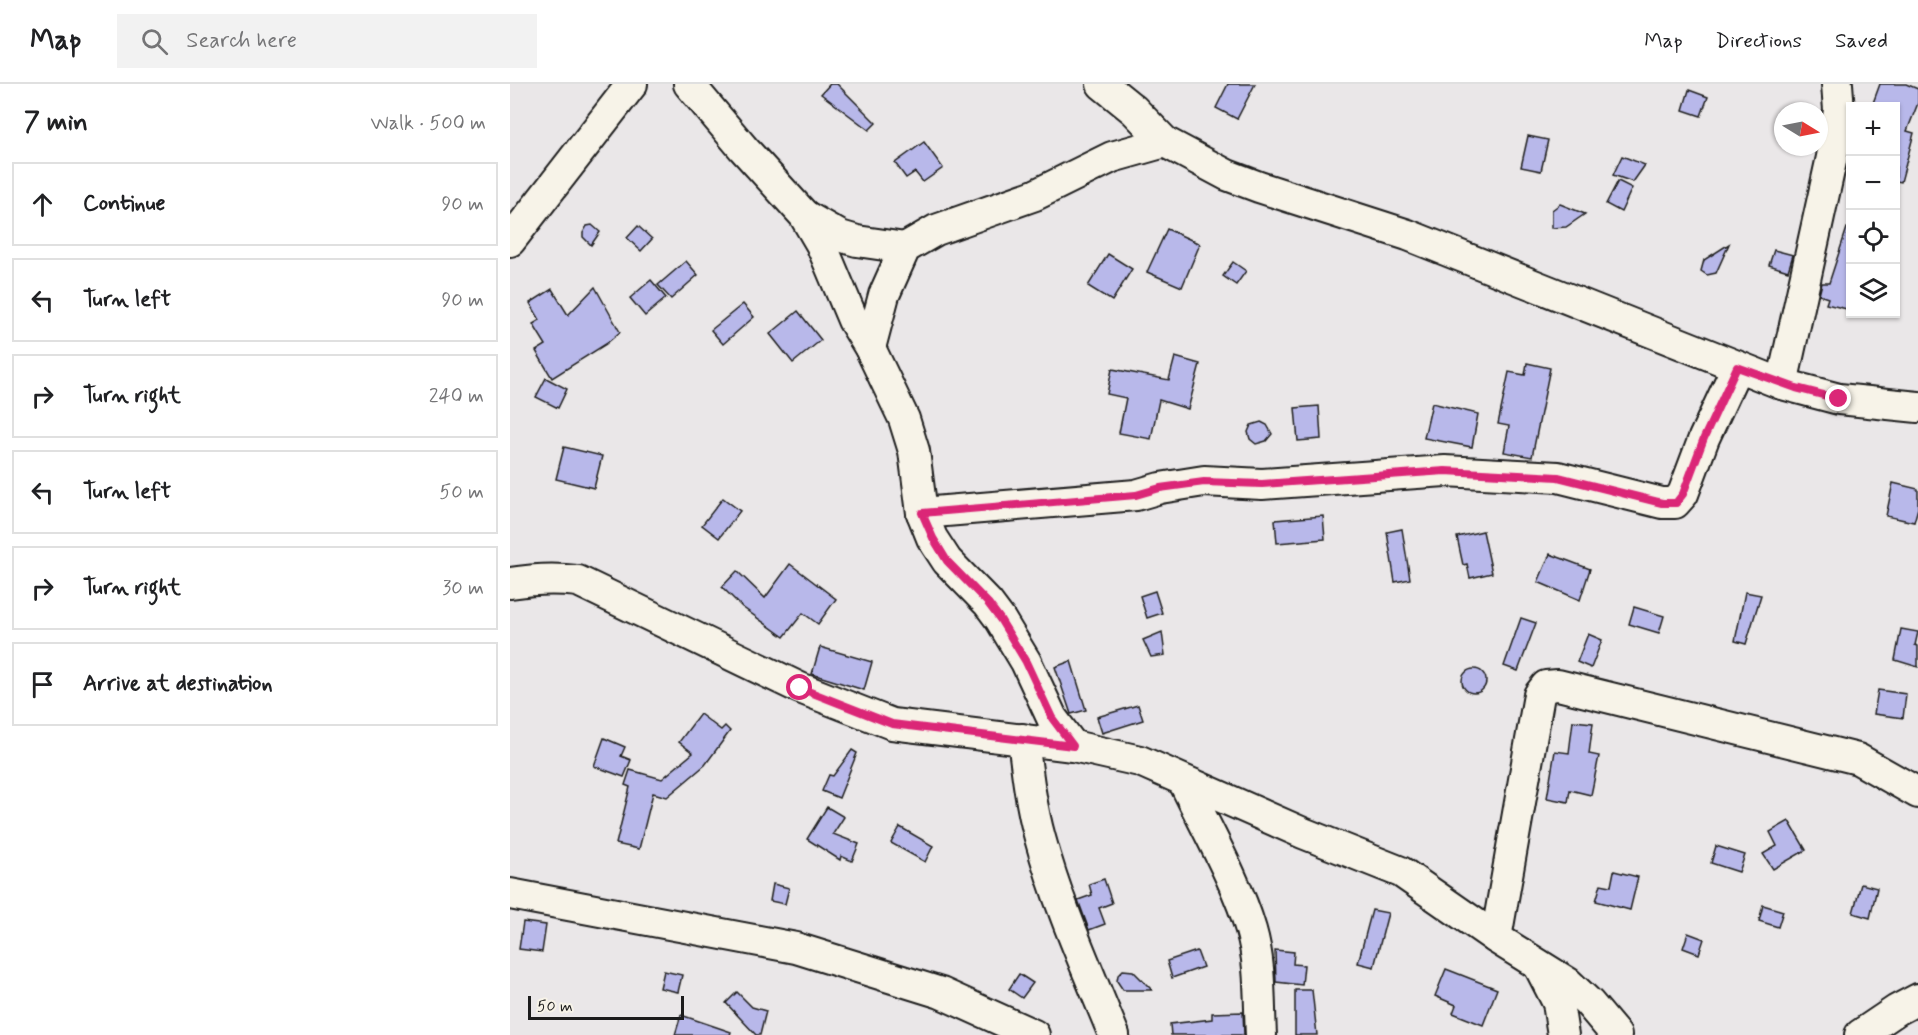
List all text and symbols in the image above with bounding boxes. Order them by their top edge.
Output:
search box [117,14,537,68]
text: Map [30,23,81,60]
icon: search [138,25,171,58]
text: Search here [186,27,297,55]
text: Map [1644,27,1683,55]
text: Directions [1716,27,1802,55]
text: Saved [1835,27,1888,55]
north arrow [1774,102,1828,156]
map controls [1846,102,1900,318]
button: + [1846,102,1900,156]
text: 7 min [24,106,88,140]
text: Walk · 500 m [371,110,486,137]
button: − [1846,156,1900,210]
icon: ahead [26,188,59,221]
text: Continue [83,190,165,218]
text: 90 m [441,191,484,218]
button: locate [1846,210,1900,264]
button: layers [1846,264,1900,318]
icon: left [26,284,59,317]
text: Turn left [83,286,171,314]
text: 90 m [441,287,484,314]
icon: right [26,380,59,413]
text: Turn right [83,382,181,410]
text: 240 m [429,383,484,410]
route end [1825,385,1851,411]
icon: left [26,476,59,509]
text: Turn left [83,478,171,506]
text: 50 m [439,479,484,506]
icon: right [26,572,59,605]
text: Turn right [83,574,181,602]
text: 30 m [442,575,484,602]
icon: arrive [26,668,59,701]
text: Arrive at destination [83,670,273,698]
route start [786,674,812,700]
scale bar [528,993,684,1020]
text: 50 m [537,996,573,1017]

